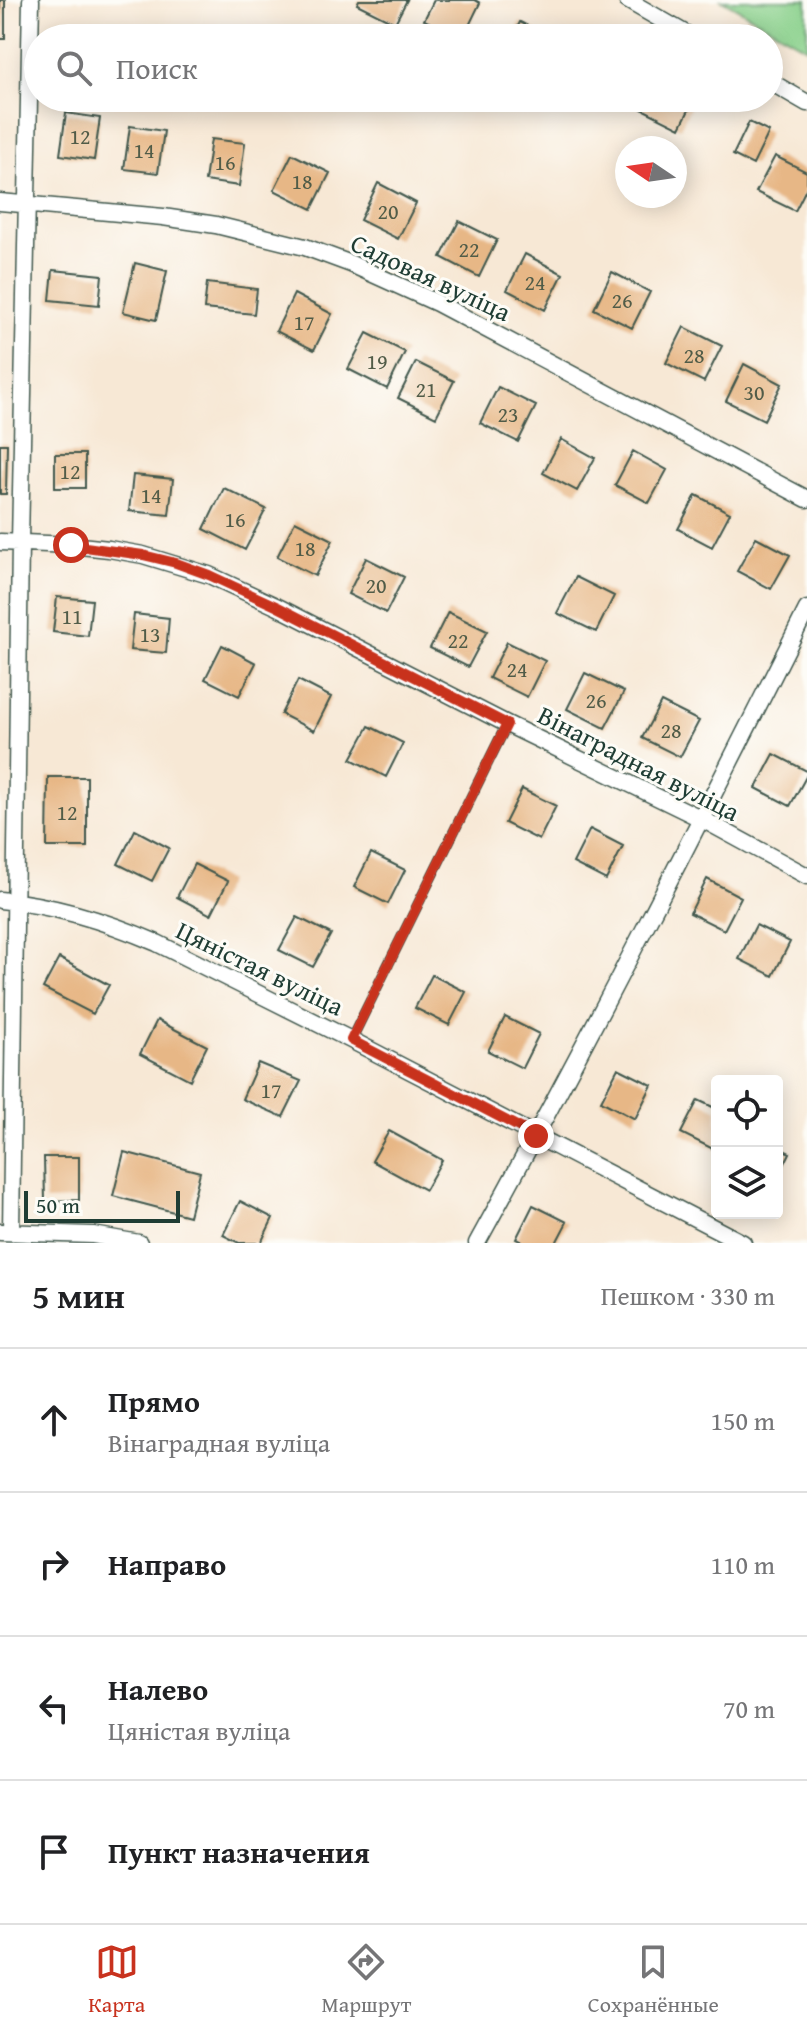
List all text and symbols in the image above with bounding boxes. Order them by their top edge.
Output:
search box [24,24,783,112]
icon: search [52,46,96,90]
text: Поиск [116,46,198,90]
house number: 12 [69,120,91,152]
house number: 14 [133,134,155,166]
north arrow [615,136,687,208]
house number: 16 [214,146,236,178]
house number: 18 [291,165,313,197]
house number: 20 [377,195,399,227]
street label: Садовая вуліца [345,223,518,331]
house number: 22 [458,233,480,265]
house number: 24 [524,266,546,298]
house number: 26 [611,284,633,316]
house number: 17 [293,306,315,338]
house number: 28 [683,339,705,371]
house number: 19 [366,345,388,377]
house number: 21 [415,373,437,405]
house number: 30 [743,376,765,408]
house number: 23 [497,398,519,430]
house number: 12 [59,455,81,487]
house number: 14 [140,479,162,511]
house number: 16 [224,503,246,535]
route start [53,527,89,563]
house number: 18 [294,532,316,564]
house number: 20 [365,569,387,601]
house number: 11 [61,600,83,632]
house number: 13 [139,618,161,650]
house number: 22 [447,624,469,656]
house number: 24 [506,653,528,685]
house number: 26 [585,684,607,716]
street label: Вінаградная вуліца [531,695,747,831]
house number: 28 [660,714,682,746]
house number: 12 [56,796,78,828]
street label: Цяністая вуліца [170,911,351,1026]
house number: 17 [260,1074,282,1106]
map controls [711,1075,783,1219]
button: locate [711,1075,783,1147]
route end [518,1118,554,1154]
button: layers [711,1147,783,1219]
scale bar [24,1187,180,1223]
text: 50 m [36,1189,80,1221]
text: 5 мин [32,1271,125,1320]
text: Пешком · 330 m [601,1276,775,1315]
text: Прямо [108,1379,200,1423]
icon: ahead [32,1398,76,1442]
text: 150 m [710,1401,775,1440]
text: Вінаградная вуліца [108,1423,330,1462]
icon: right [32,1542,76,1586]
text: Направо [108,1542,226,1586]
text: 110 m [710,1545,775,1584]
text: Налево [108,1667,208,1711]
icon: left [32,1686,76,1730]
text: 70 m [723,1689,775,1728]
text: Цяністая вуліца [108,1711,290,1750]
icon: arrive [32,1830,76,1874]
text: Пункт назначения [108,1830,370,1874]
tab: Карта [88,1940,145,2020]
tab: Маршрут [321,1940,411,2020]
tab: Сохранённые [588,1940,719,2020]

